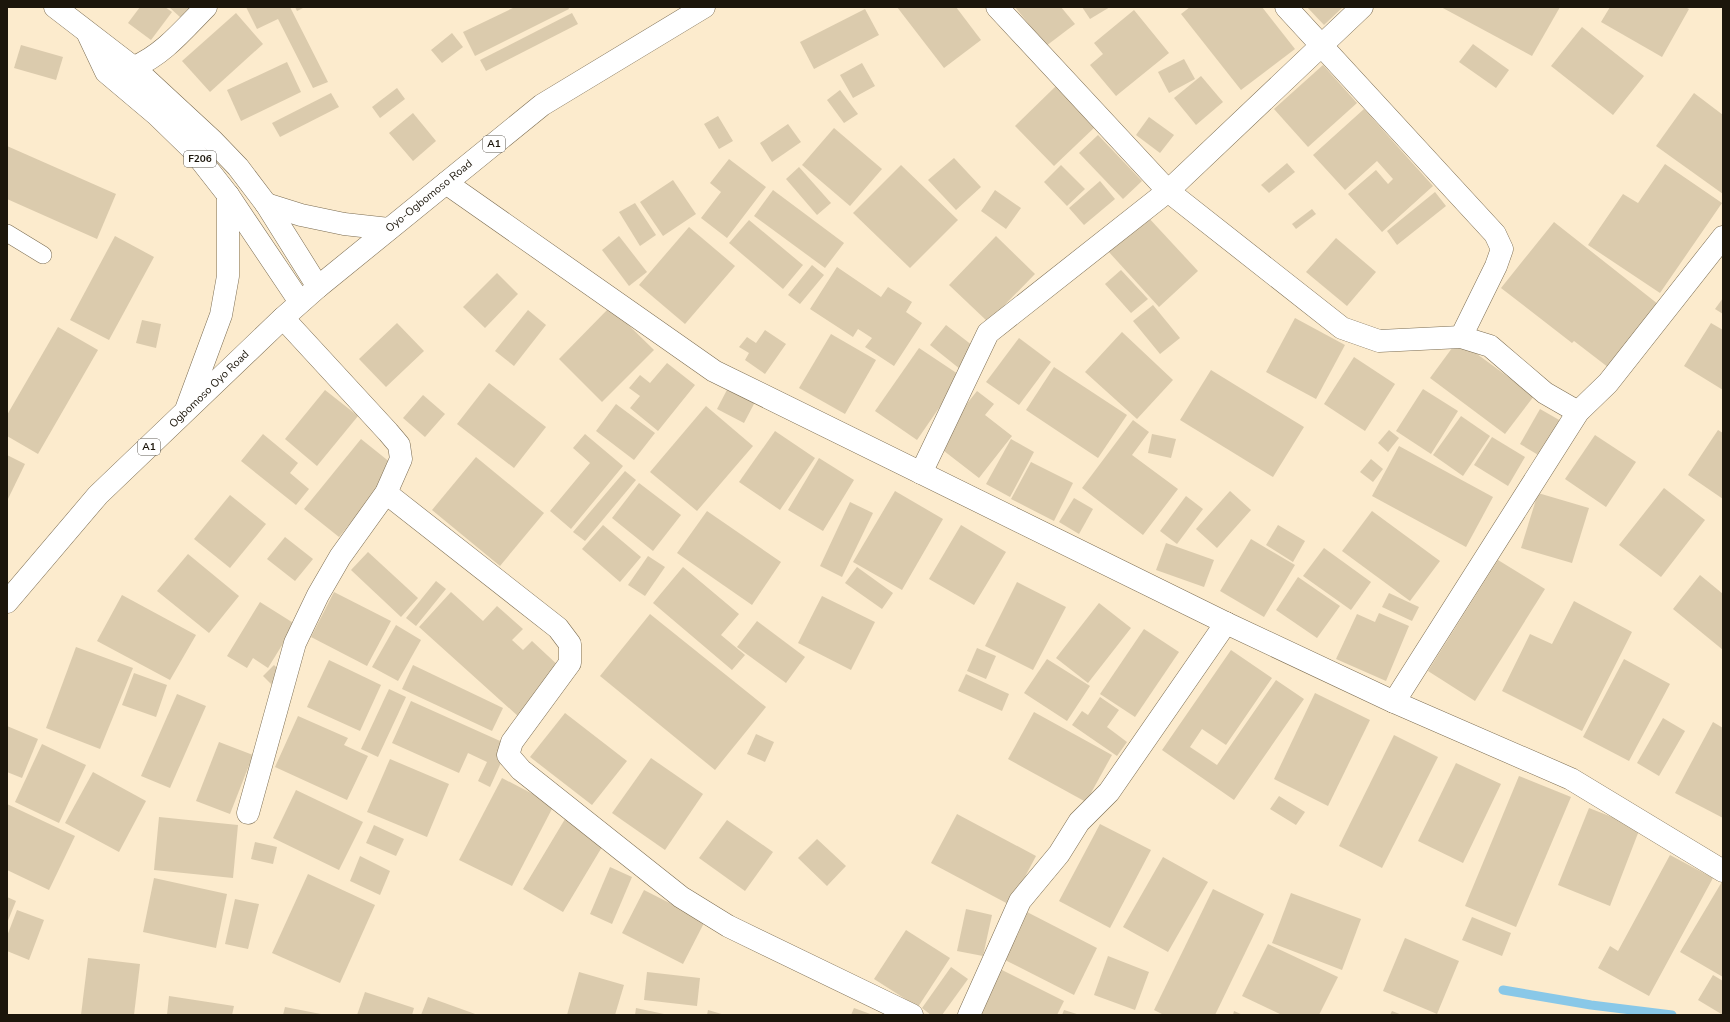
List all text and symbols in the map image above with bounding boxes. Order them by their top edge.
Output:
road number: A1 [483,136,505,152]
road number: F206 [184,151,216,167]
street label: Oyo-Ogbomoso Road [382,156,476,236]
street label: Ogbomoso Oyo Road [166,347,252,431]
road number: A1 [138,439,160,455]

